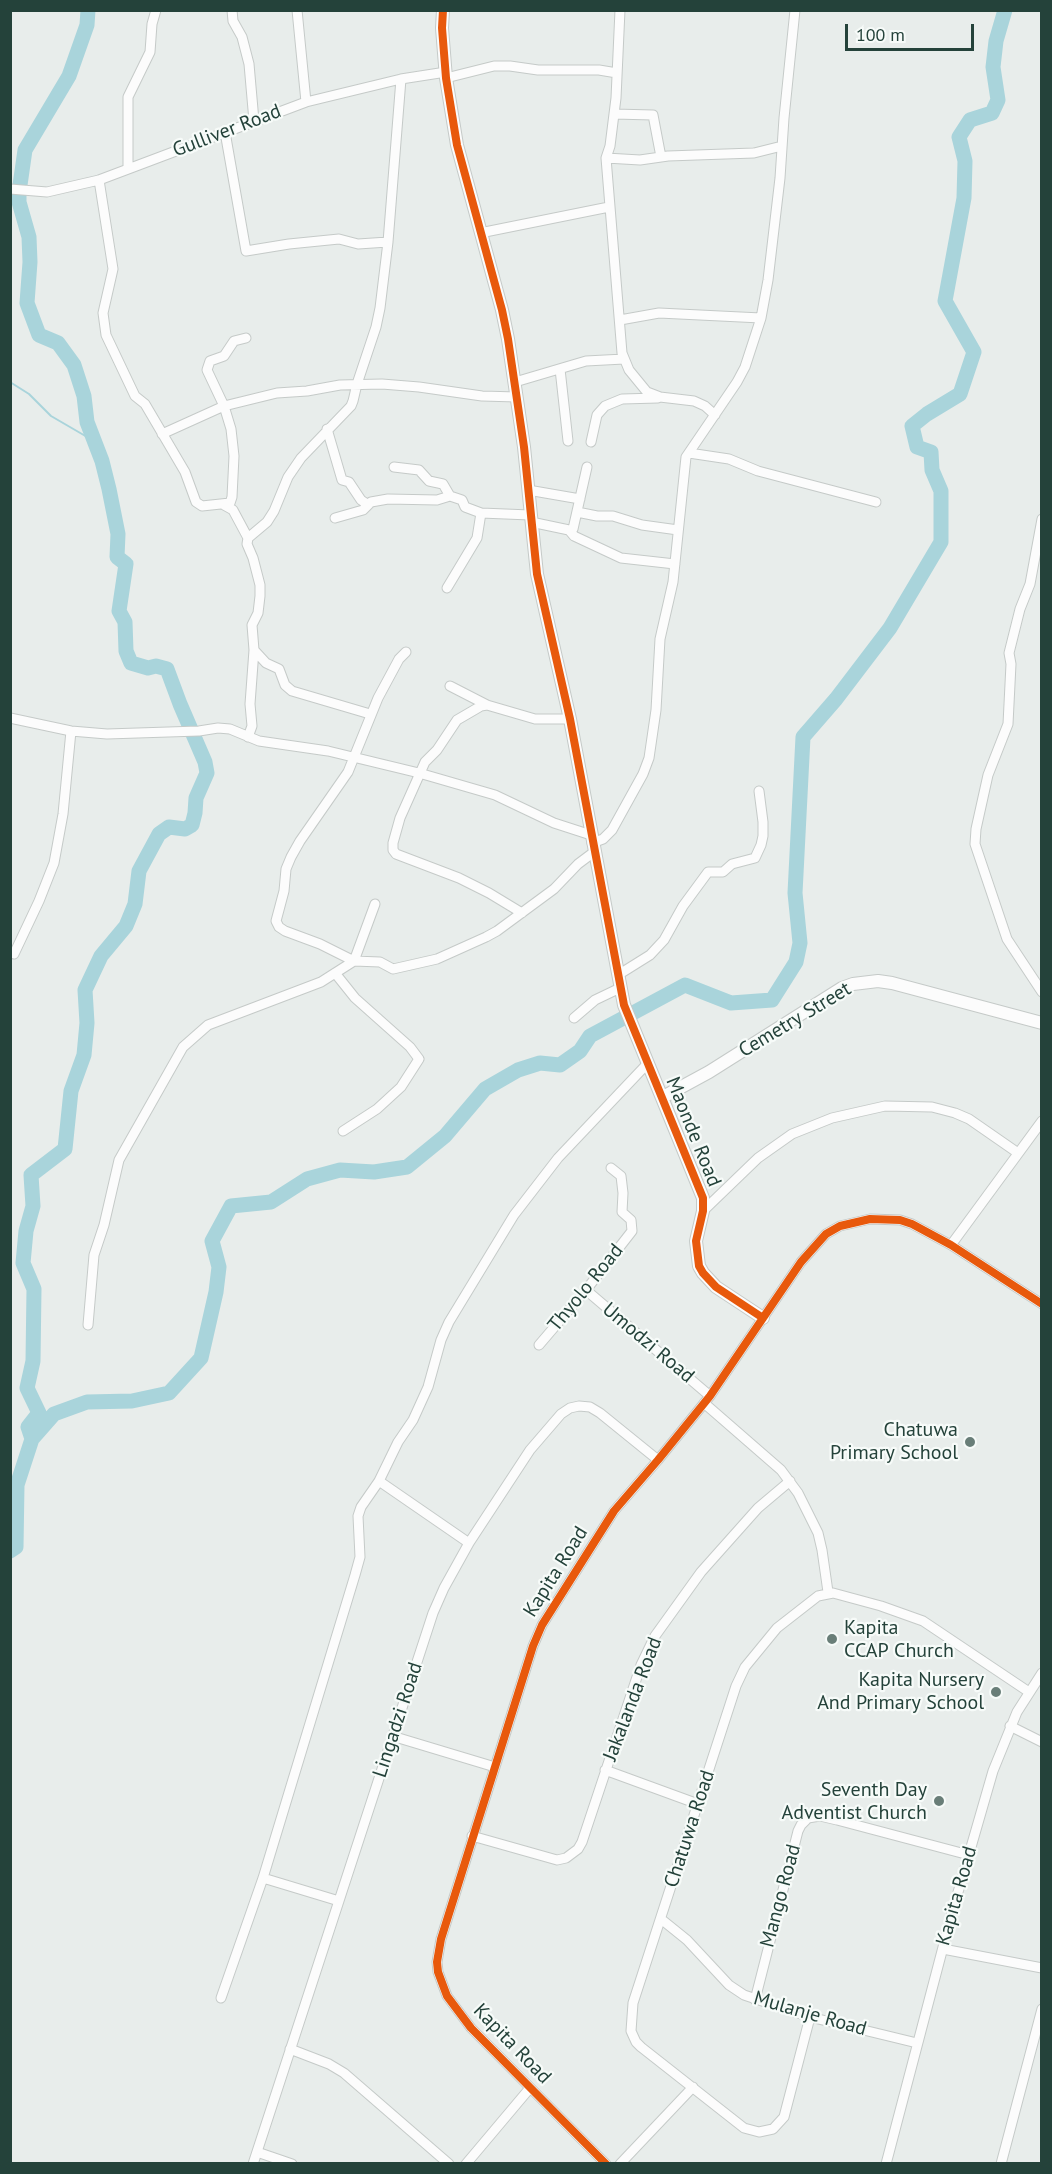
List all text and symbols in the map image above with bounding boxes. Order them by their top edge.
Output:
scale bar [848,12,977,50]
text: 100 m [856,23,905,46]
street label: Gulliver Road [169,99,285,163]
street label: Cemetry Street [735,977,855,1063]
street label: Maonde Road [660,1074,726,1190]
street label: Thyolo Road [543,1239,629,1337]
street label: Umodzi Road [597,1298,699,1388]
place label: Chatuwa Primary School [830,1418,958,1465]
marker: Chatuwa Primary School [963,1435,977,1449]
street label: Kapita Road [519,1522,593,1622]
place label: Kapita CCAP Church [844,1616,954,1663]
marker: Kapita CCAP Church [825,1632,839,1646]
street label: Jakalanda Road [598,1634,668,1764]
street label: Lingadzi Road [368,1659,428,1781]
place label: Kapita Nursery And Primary School [817,1668,984,1715]
marker: Kapita Nursery And Primary School [989,1685,1003,1699]
street label: Chatuwa Road [660,1767,720,1891]
place label: Seventh Day Adventist Church [781,1778,927,1825]
marker: Seventh Day Adventist Church [932,1794,946,1808]
street label: Mango Road [756,1842,806,1950]
street label: Kapita Road [931,1844,983,1948]
street label: Mulanje Road [751,1986,869,2042]
street label: Kapita Road [468,1999,556,2089]

